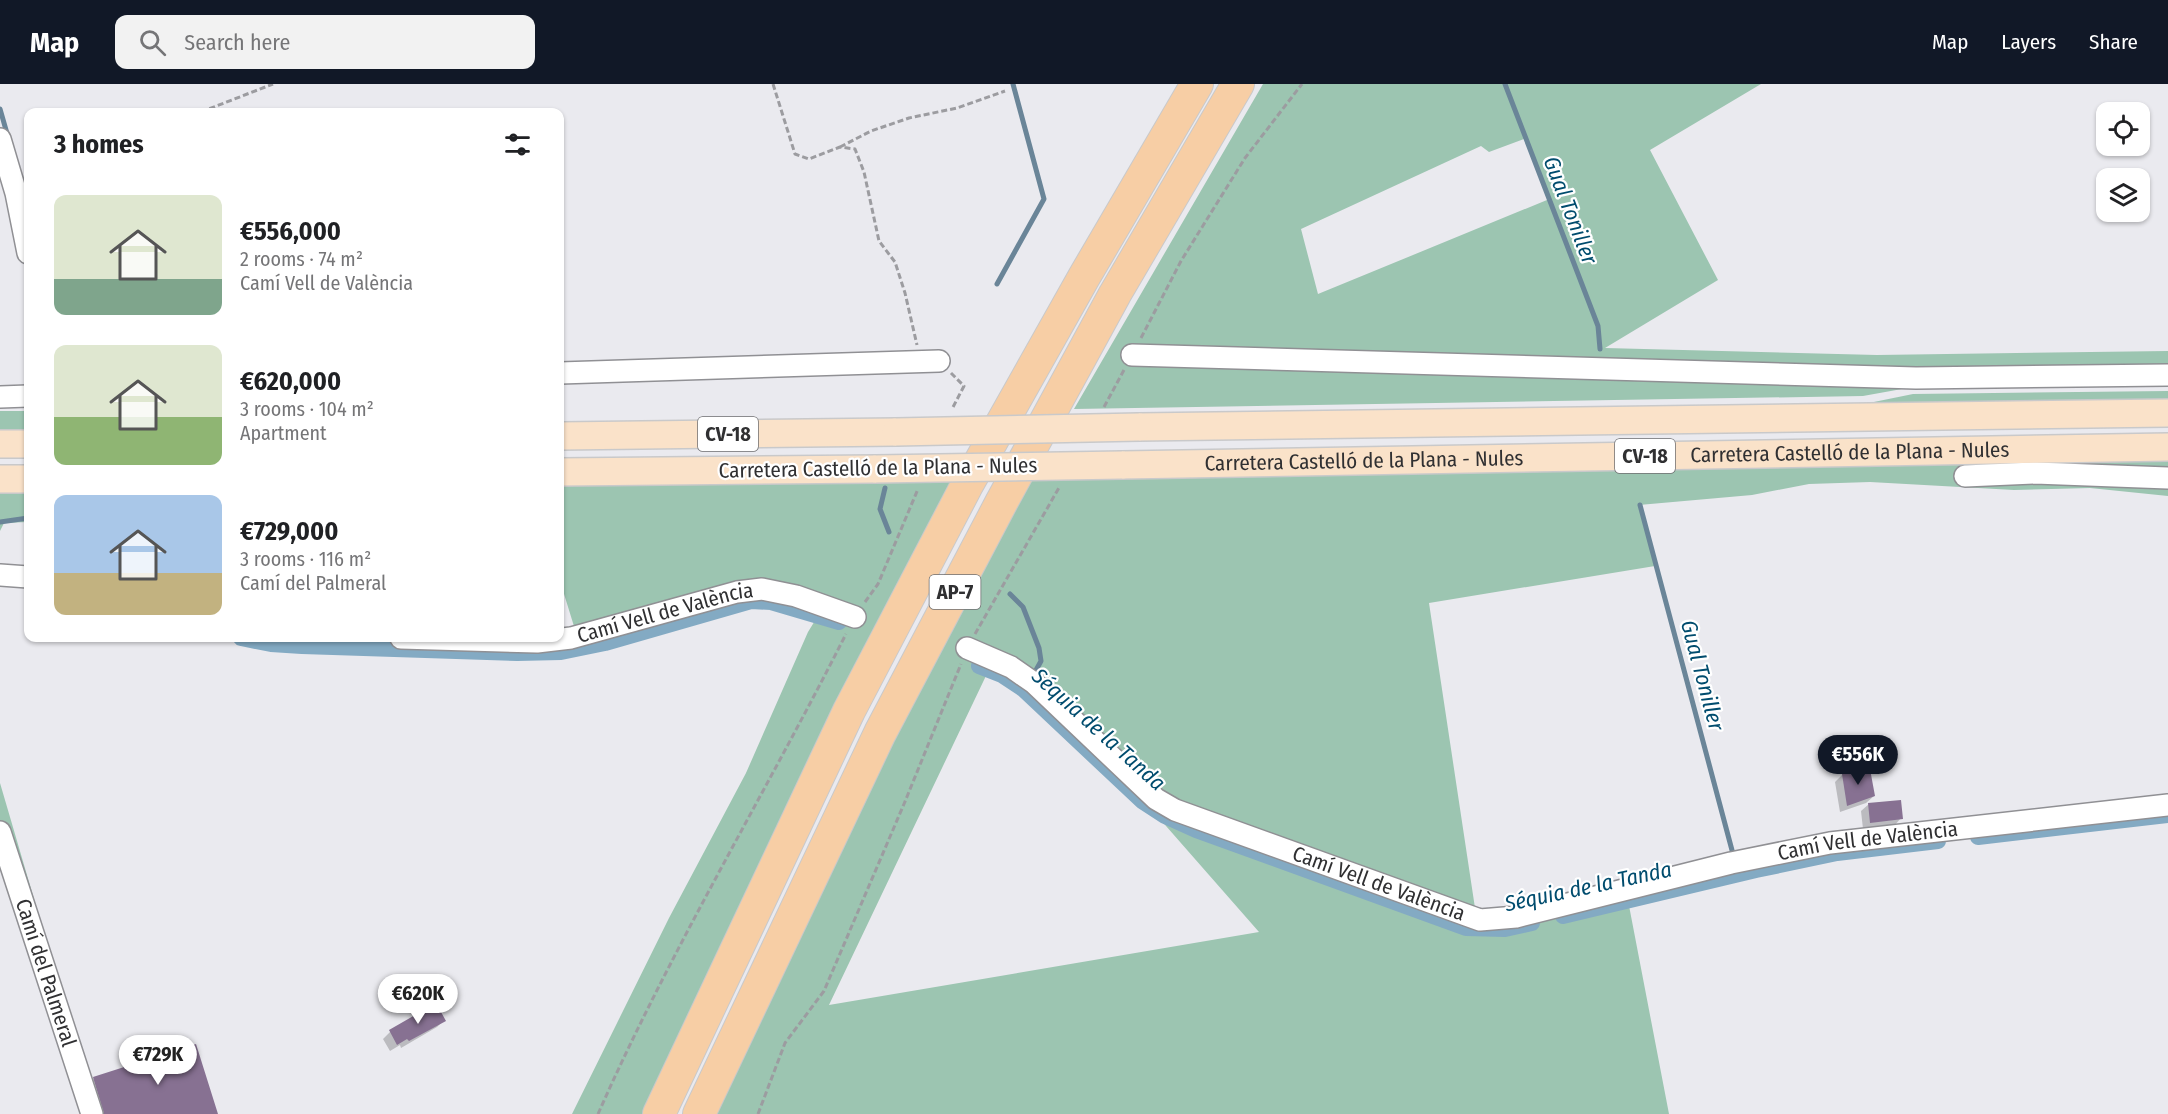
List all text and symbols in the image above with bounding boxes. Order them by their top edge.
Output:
search box [115,15,535,69]
text: Map [30,26,79,59]
icon: search [136,26,169,59]
text: Search here [184,29,290,56]
text: Map [1932,29,1968,55]
text: Layers [2001,29,2056,55]
text: Share [2089,29,2138,55]
map controls [2096,102,2150,222]
button: locate [2096,102,2150,156]
icon: filters [501,128,534,161]
text: 3 homes [54,129,144,160]
water label: Gual Toniller [1538,153,1604,269]
button: layers [2096,168,2150,222]
text: €556,000 [240,216,341,247]
icon: home [102,219,174,291]
text: 2 rooms · 74 m² [240,247,363,271]
text: Camí Vell de València [240,271,413,295]
text: €620,000 [240,366,341,397]
icon: home [102,369,174,441]
text: 3 rooms · 104 m² [240,397,374,421]
road number: CV-18 [698,417,758,451]
text: Apartment [240,421,327,445]
street label: Carretera Castelló de la Plana - Nules [1690,437,2010,468]
road number: CV-18 [1615,439,1675,473]
street label: Carretera Castelló de la Plana - Nules [1204,445,1524,477]
street label: Carretera Castelló de la Plana - Nules [718,452,1038,484]
text: €729,000 [240,516,338,547]
icon: home [102,519,174,591]
text: 3 rooms · 116 m² [240,547,371,571]
text: Camí del Palmeral [240,571,386,595]
road number: AP-7 [930,575,980,609]
street label: Camí Vell de València [574,577,755,649]
water label: Gual Toniller [1675,617,1731,735]
water label: Séquia de la Tanda [1026,662,1171,796]
pin: €556K [1816,735,1900,786]
text: €556K [1832,742,1884,766]
street label: Camí Vell de València [1775,816,1959,866]
street label: Camí Vell de València [1289,840,1469,927]
water label: Séquia de la Tanda [1501,856,1674,918]
street label: Camí del Palmeral [10,896,82,1050]
pin: €620K [376,974,460,1025]
text: €620K [392,981,444,1005]
pin: €729K [116,1035,200,1086]
text: €729K [133,1042,183,1066]

